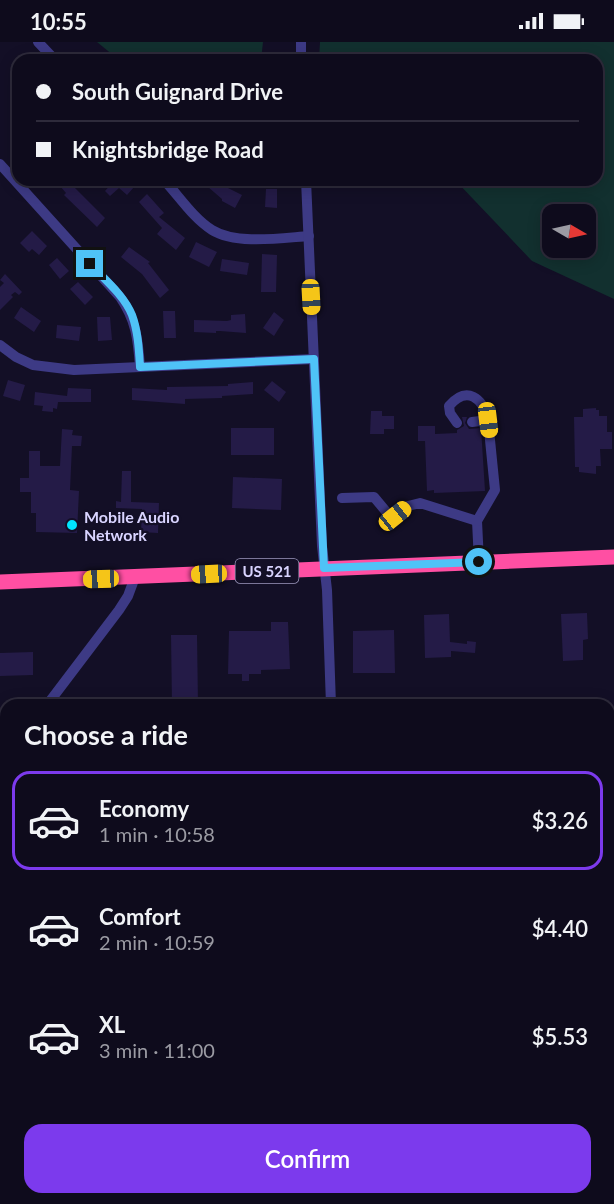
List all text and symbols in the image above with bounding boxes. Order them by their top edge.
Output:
text: 10:55 [30,8,87,35]
text: South Guignard Drive [72,78,283,105]
text: Knightsbridge Road [72,136,264,163]
north arrow [542,204,596,258]
map controls [542,204,596,258]
route end [76,250,103,277]
car [301,279,321,315]
car [477,401,499,439]
car [375,498,415,534]
place label: Mobile Audio Network [84,507,179,544]
marker: Mobile Audio Network [65,518,79,532]
route start [465,548,492,575]
road number: US 521 [236,559,298,583]
car [191,564,227,584]
car [83,569,119,589]
text: Choose a ride [24,718,188,751]
icon: car [27,794,81,848]
text: Economy [99,795,189,822]
text: $3.26 [532,807,588,834]
text: 1 min · 10:58 [99,822,215,846]
icon: car [27,902,81,956]
text: Comfort [99,903,181,930]
text: $4.40 [532,915,588,942]
text: 2 min · 10:59 [99,930,215,954]
icon: car [27,1010,81,1064]
text: XL [99,1011,125,1038]
text: $5.53 [532,1023,588,1050]
text: 3 min · 11:00 [99,1038,215,1062]
button: Confirm [24,1124,591,1193]

